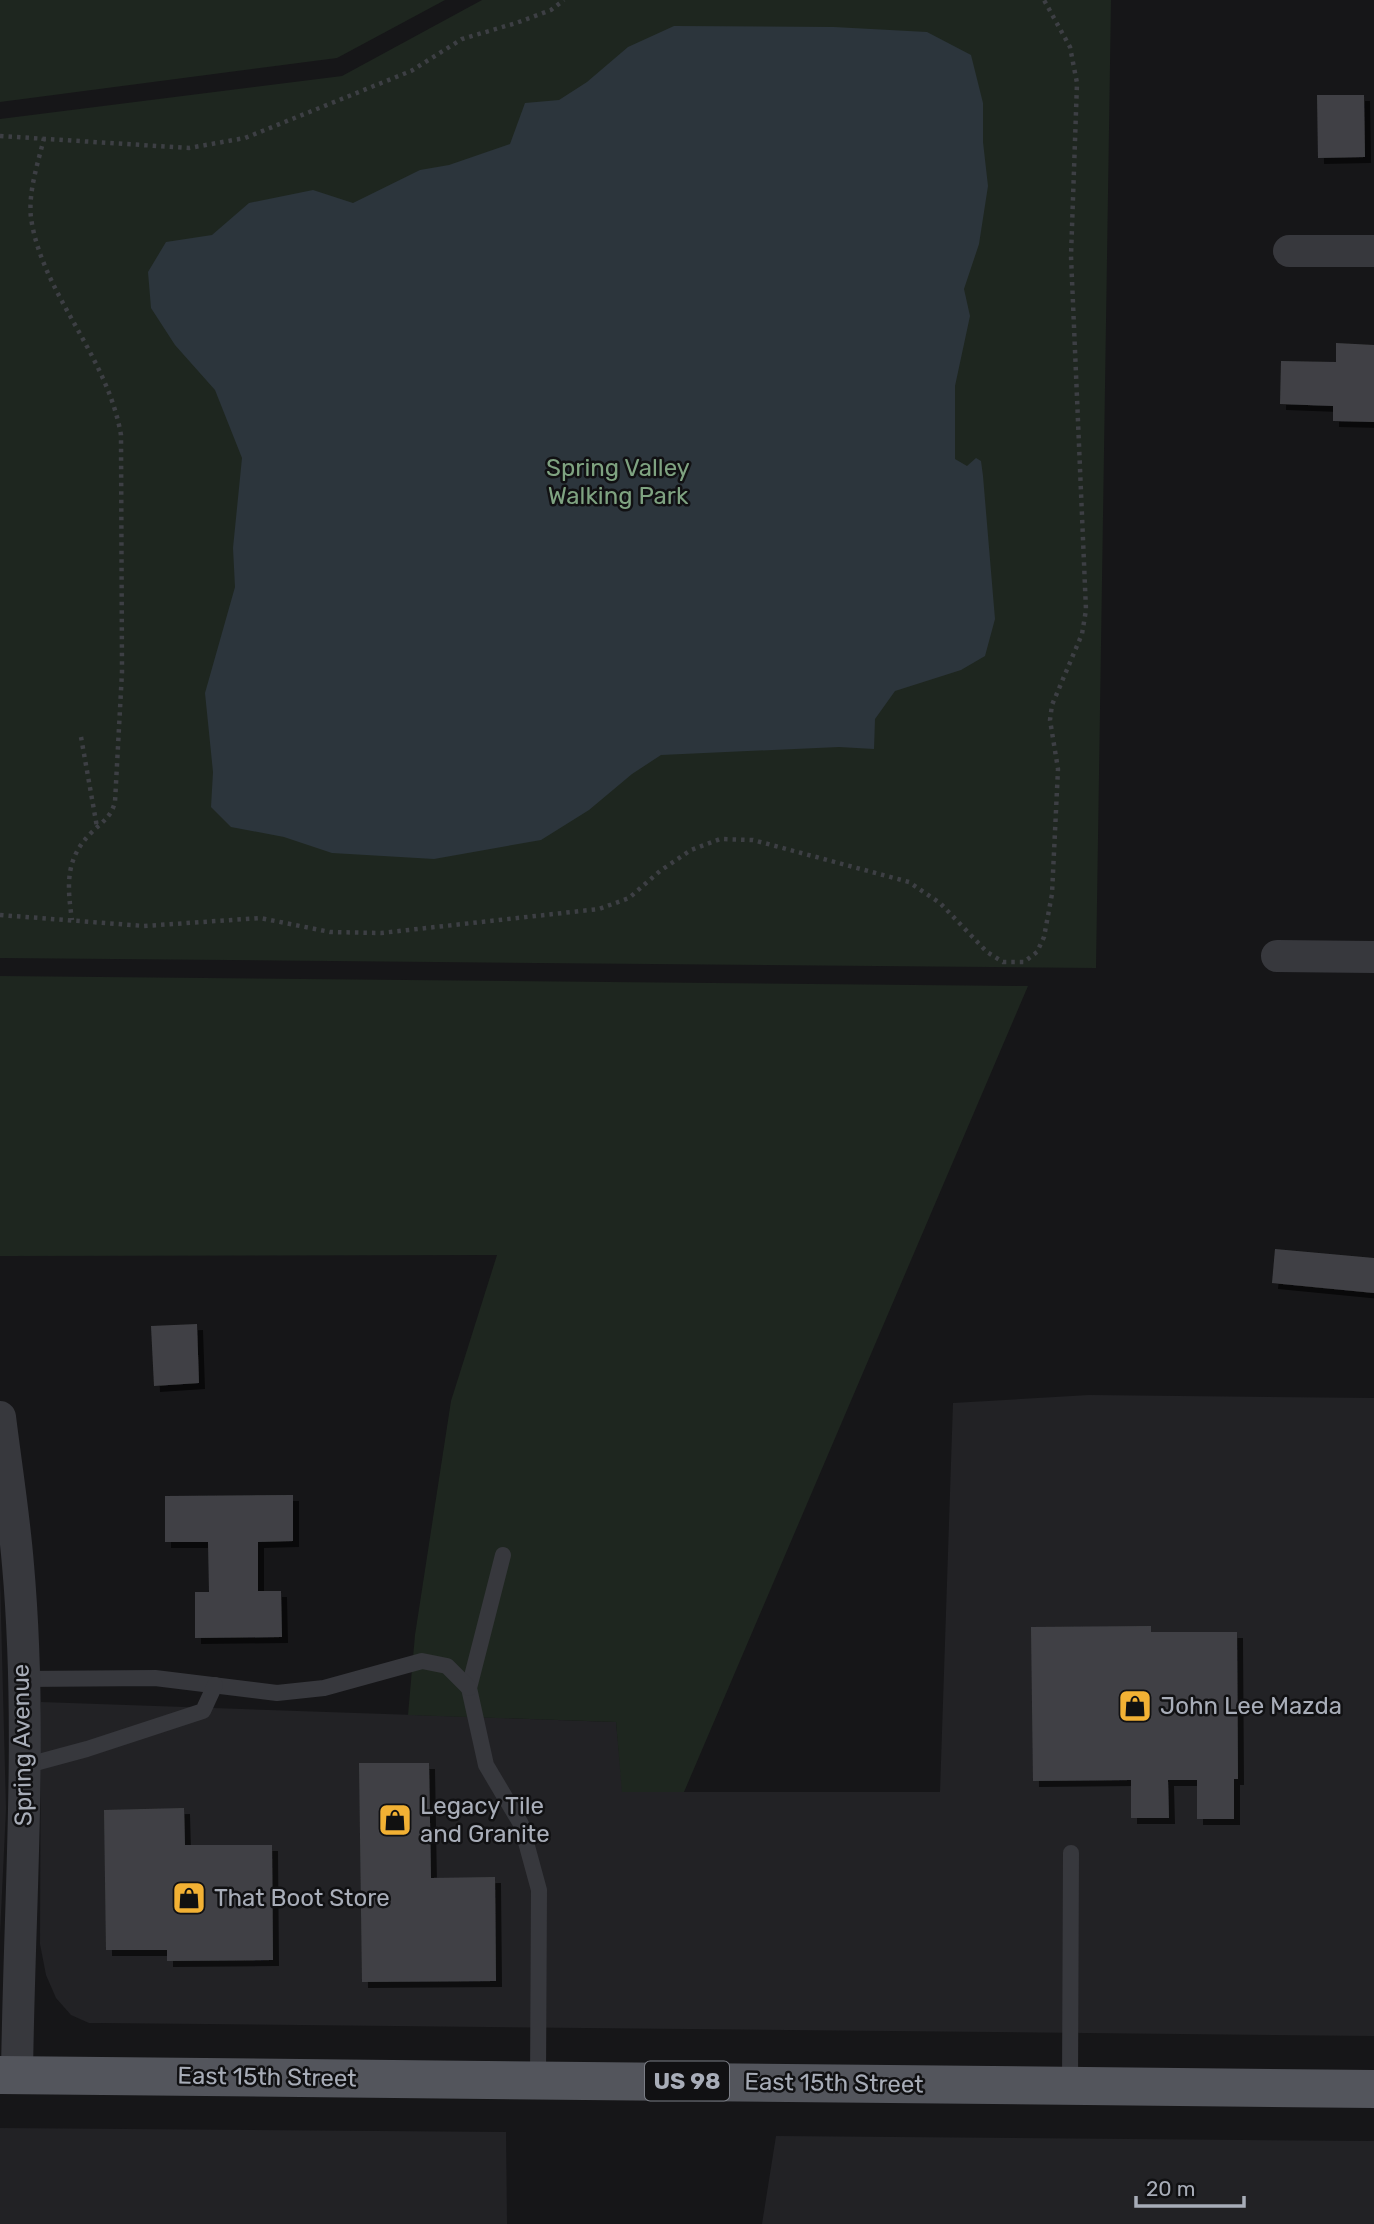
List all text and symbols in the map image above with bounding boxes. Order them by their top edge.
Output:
park label: Spring Valley Walking Park [546,454,690,510]
street label: Spring Avenue [7,1664,37,1826]
shop icon: John Lee Mazda [1116,1687,1154,1725]
place label: John Lee Mazda [1160,1692,1342,1720]
place label: Legacy Tile and Granite [420,1792,550,1848]
shop icon: Legacy Tile and Granite [376,1801,414,1839]
shop icon: That Boot Store [170,1879,208,1917]
place label: That Boot Store [214,1884,390,1912]
street label: East 15th Street [177,2061,357,2093]
road number: US 98 [645,2062,729,2100]
street label: East 15th Street [744,2067,924,2099]
scale bar [1136,2164,1244,2208]
text: 20 m [1146,2176,1195,2201]

